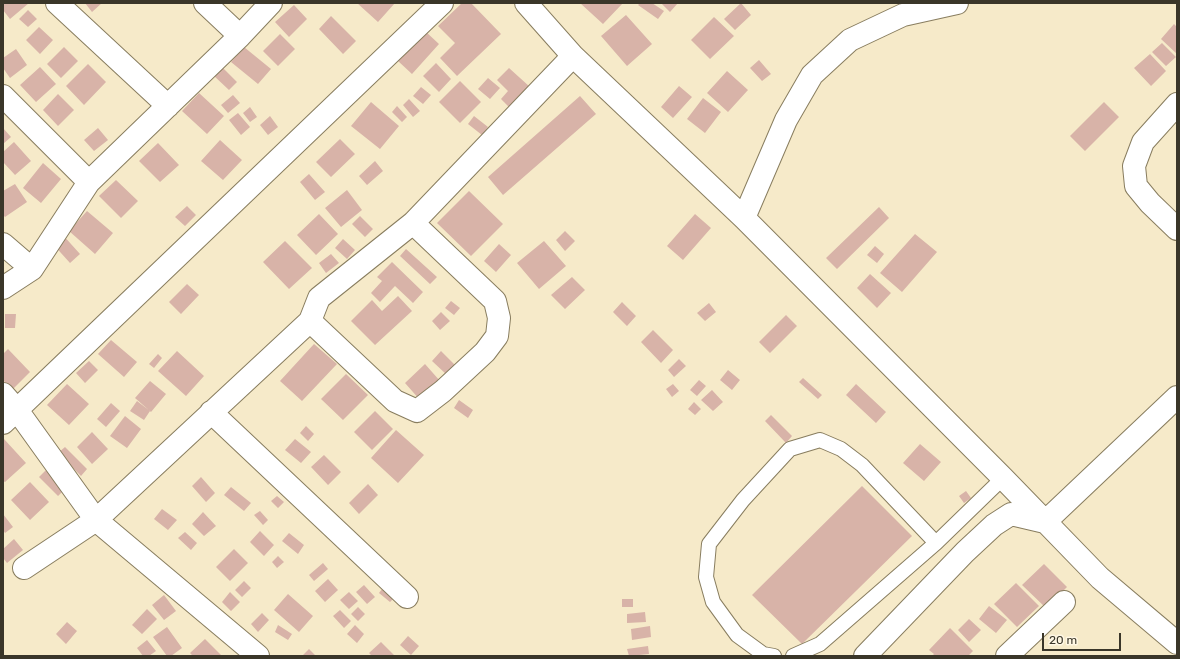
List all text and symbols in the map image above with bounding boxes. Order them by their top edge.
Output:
scale bar [1044,625,1123,651]
text: 20 m [1049,633,1077,647]

